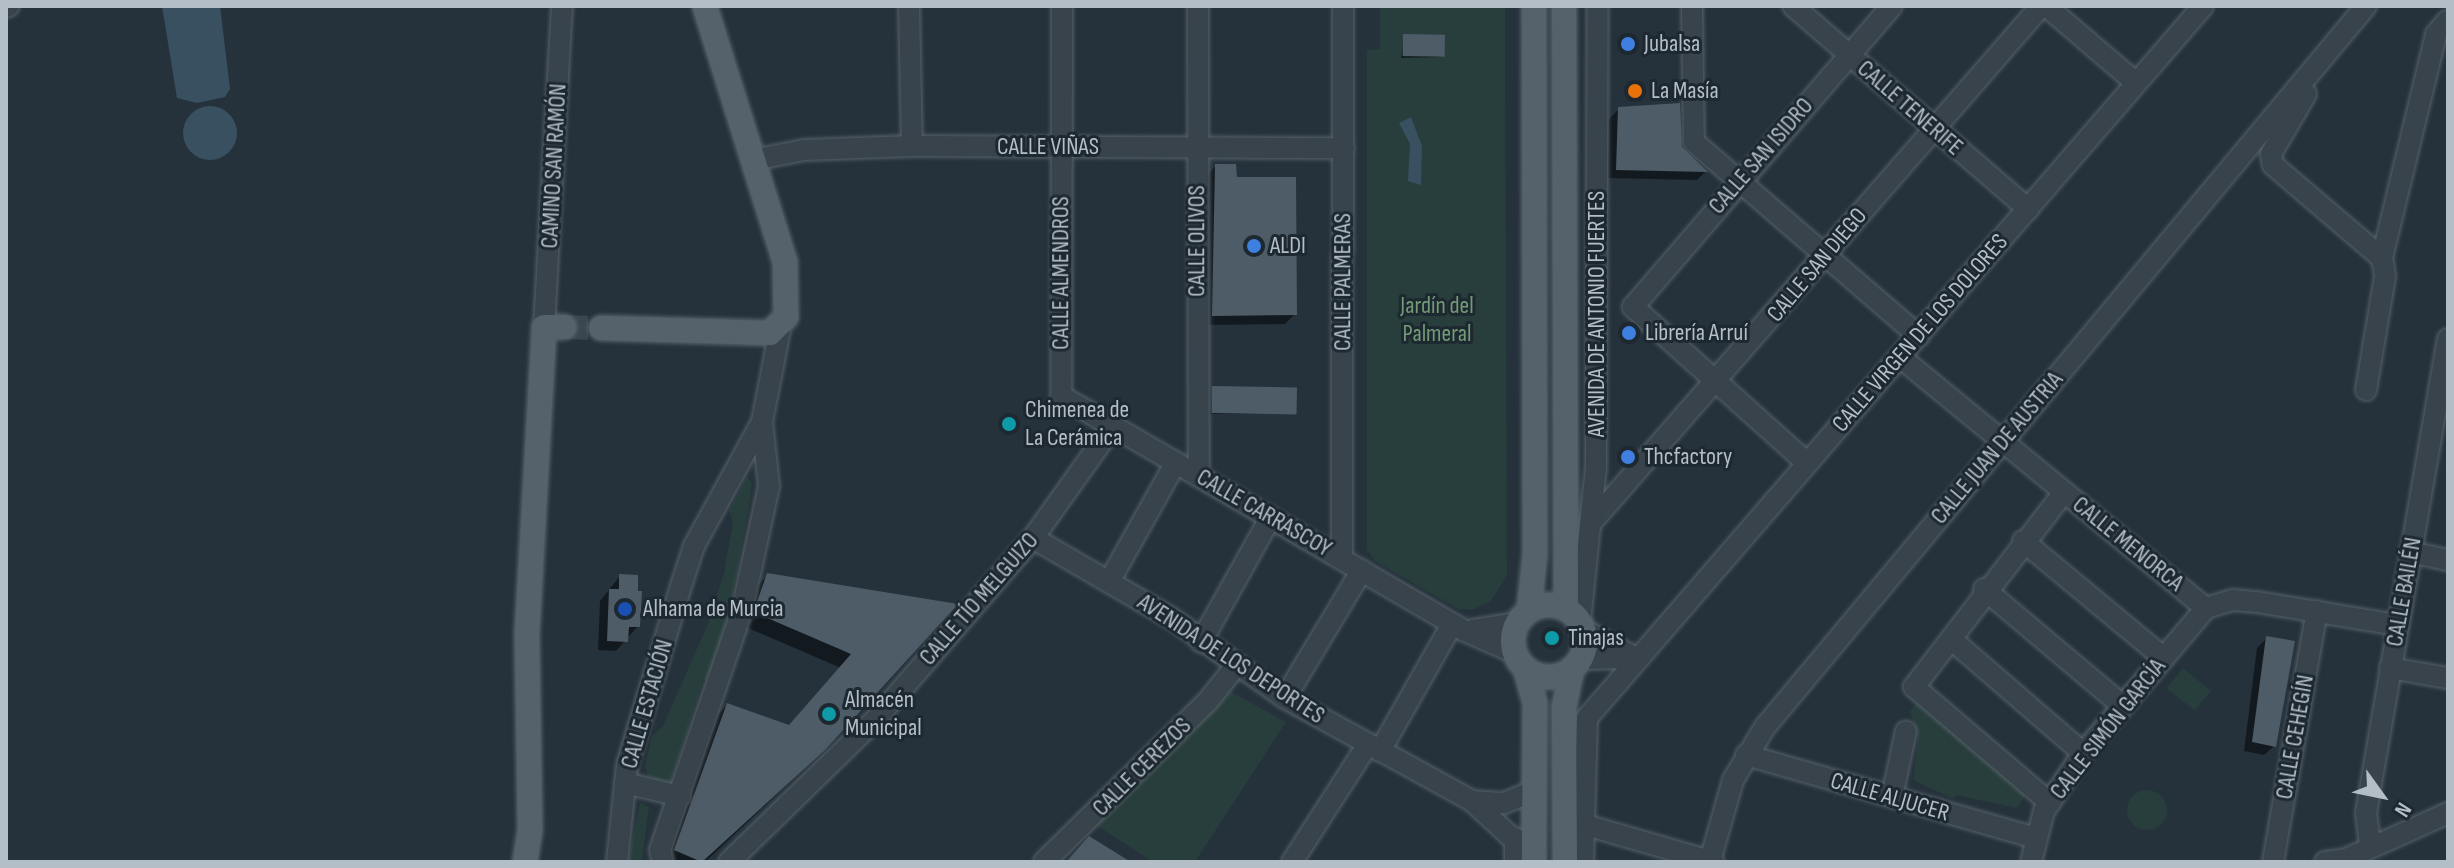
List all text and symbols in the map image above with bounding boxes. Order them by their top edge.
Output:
place label: Jubalsa [1644,30,1700,58]
marker: Jubalsa [1619,35,1637,53]
street label: CALLE TENERIFE [1851,54,1969,162]
place label: La Masía [1651,77,1719,105]
marker: La Masía [1626,82,1644,100]
street label: CAMINO SAN RAMÓN [535,83,573,249]
street label: CALLE SAN ISIDRO [1703,92,1819,220]
street label: CALLE VIÑAS [997,133,1099,161]
street label: CALLE OLIVOS [1183,185,1211,297]
street label: AVENIDA DE ANTONIO FUERTES [1583,191,1611,437]
street label: CALLE ALMENDROS [1047,196,1075,350]
street label: CALLE SAN DIEGO [1761,202,1873,328]
street label: CALLE PALMERAS [1329,213,1357,351]
street label: CALLE VIRGEN DE LOS DOLORES [1826,228,2014,438]
place label: ALDI [1270,232,1306,260]
marker: ALDI [1245,237,1263,255]
park label: Jardín del Palmeral [1400,292,1474,348]
place label: Librería Arruí [1645,319,1748,347]
marker: Librería Arruí [1620,324,1638,342]
street label: CALLE JUAN DE AUSTRIA [1925,366,2069,530]
place label: Chimenea de La Cerámica [1025,396,1129,452]
marker: Chimenea de La Cerámica [1000,415,1018,433]
place label: Thcfactory [1644,443,1732,471]
marker: Thcfactory [1619,448,1637,466]
street label: CALLE CARRASCOY [1192,463,1336,563]
street label: CALLE MENORCA [2067,490,2189,598]
street label: CALLE TÍO MELGUIZO [914,527,1044,671]
street label: CALLE BAILÉN [2380,535,2428,649]
street label: AVENIDA DE LOS DEPORTES [1132,588,1330,730]
place label: Alhama de Murcia [643,595,784,623]
marker: Alhama de Murcia [614,598,636,620]
place label: Tinajas [1568,624,1624,652]
marker: Tinajas [1543,629,1561,647]
street label: CALLE ESTACIÓN [615,636,679,772]
street label: CALLE SIMÓN GARCÍA [2044,653,2172,805]
street label: CALLE CEHEGÍN [2270,673,2320,801]
place label: Almacén Municipal [845,686,922,742]
marker: Almacén Municipal [820,705,838,723]
street label: CALLE CEREZOS [1087,712,1197,822]
north arrow [2342,756,2422,836]
street label: CALLE ALJUCER [1827,766,1953,828]
text: N [2388,797,2417,822]

